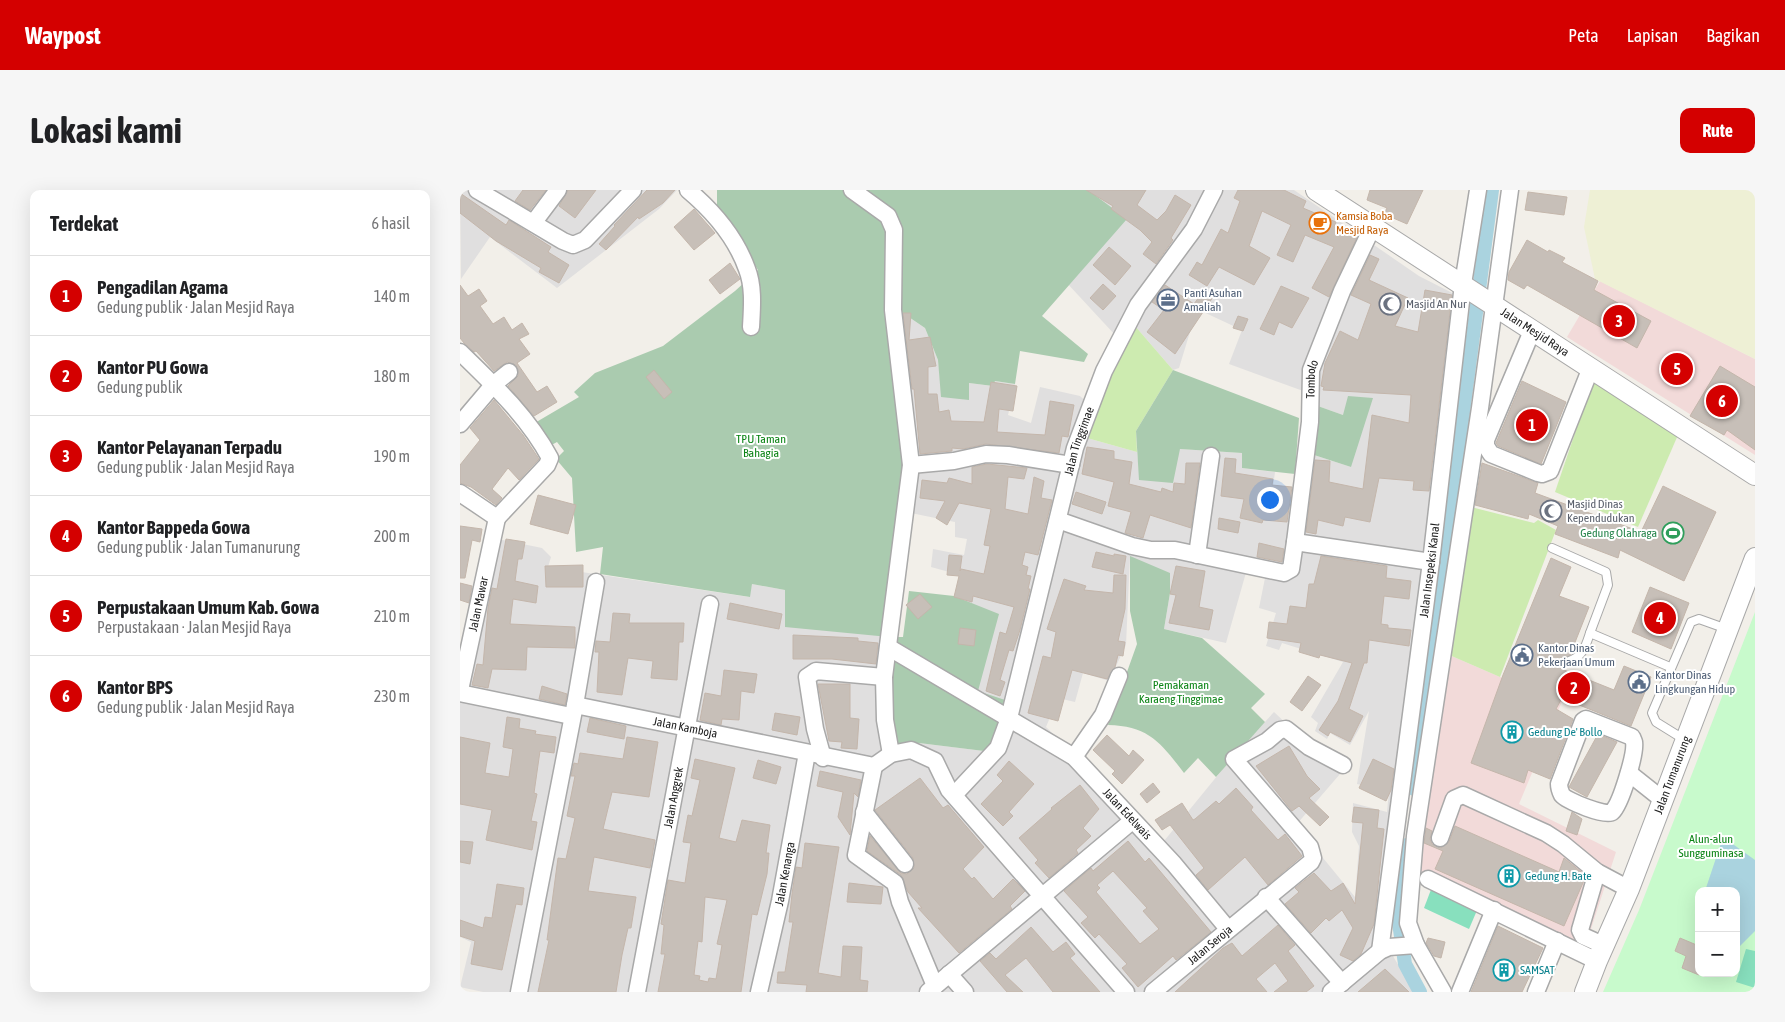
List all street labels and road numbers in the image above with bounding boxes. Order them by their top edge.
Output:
street label: Jalan Mesjid Raya [1498,305,1572,359]
street label: Tombolo [1303,357,1321,399]
street label: Jalan Tinggimae [1061,405,1097,477]
street label: Jalan Insepeksi Kanal [1417,521,1443,618]
street label: Jalan Mawar [466,575,491,633]
street label: Jalan Kamboja [652,714,719,741]
street label: Jalan Tumanurung [1651,733,1694,816]
street label: Jalan Anggrek [661,765,686,829]
street label: Jalan Edelwais [1100,786,1154,842]
street label: Jalan Kenanga [772,841,798,907]
street label: Jalan Seroja [1185,923,1235,967]

